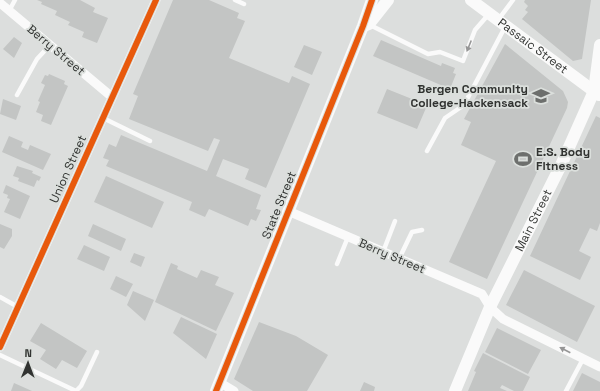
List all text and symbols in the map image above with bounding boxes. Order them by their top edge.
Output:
street label: Passaic Street [495,15,571,77]
street label: Berry Street [24,21,88,79]
one-way arrow [466,41,472,52]
place label: Bergen Community College-Hackensack [411,81,528,111]
school or university icon: Bergen Community College-Hackensack [531,86,551,106]
street label: Union Street [46,132,90,206]
place label: E.S. Body Fitness [536,144,590,174]
sports icon: E.S. Body Fitness [513,149,533,169]
street label: State Street [258,169,300,241]
street label: Main Street [511,187,556,254]
street label: Berry Street [356,235,428,277]
north arrow [8,343,48,383]
text: N [24,346,32,360]
one-way arrow [559,347,571,353]

